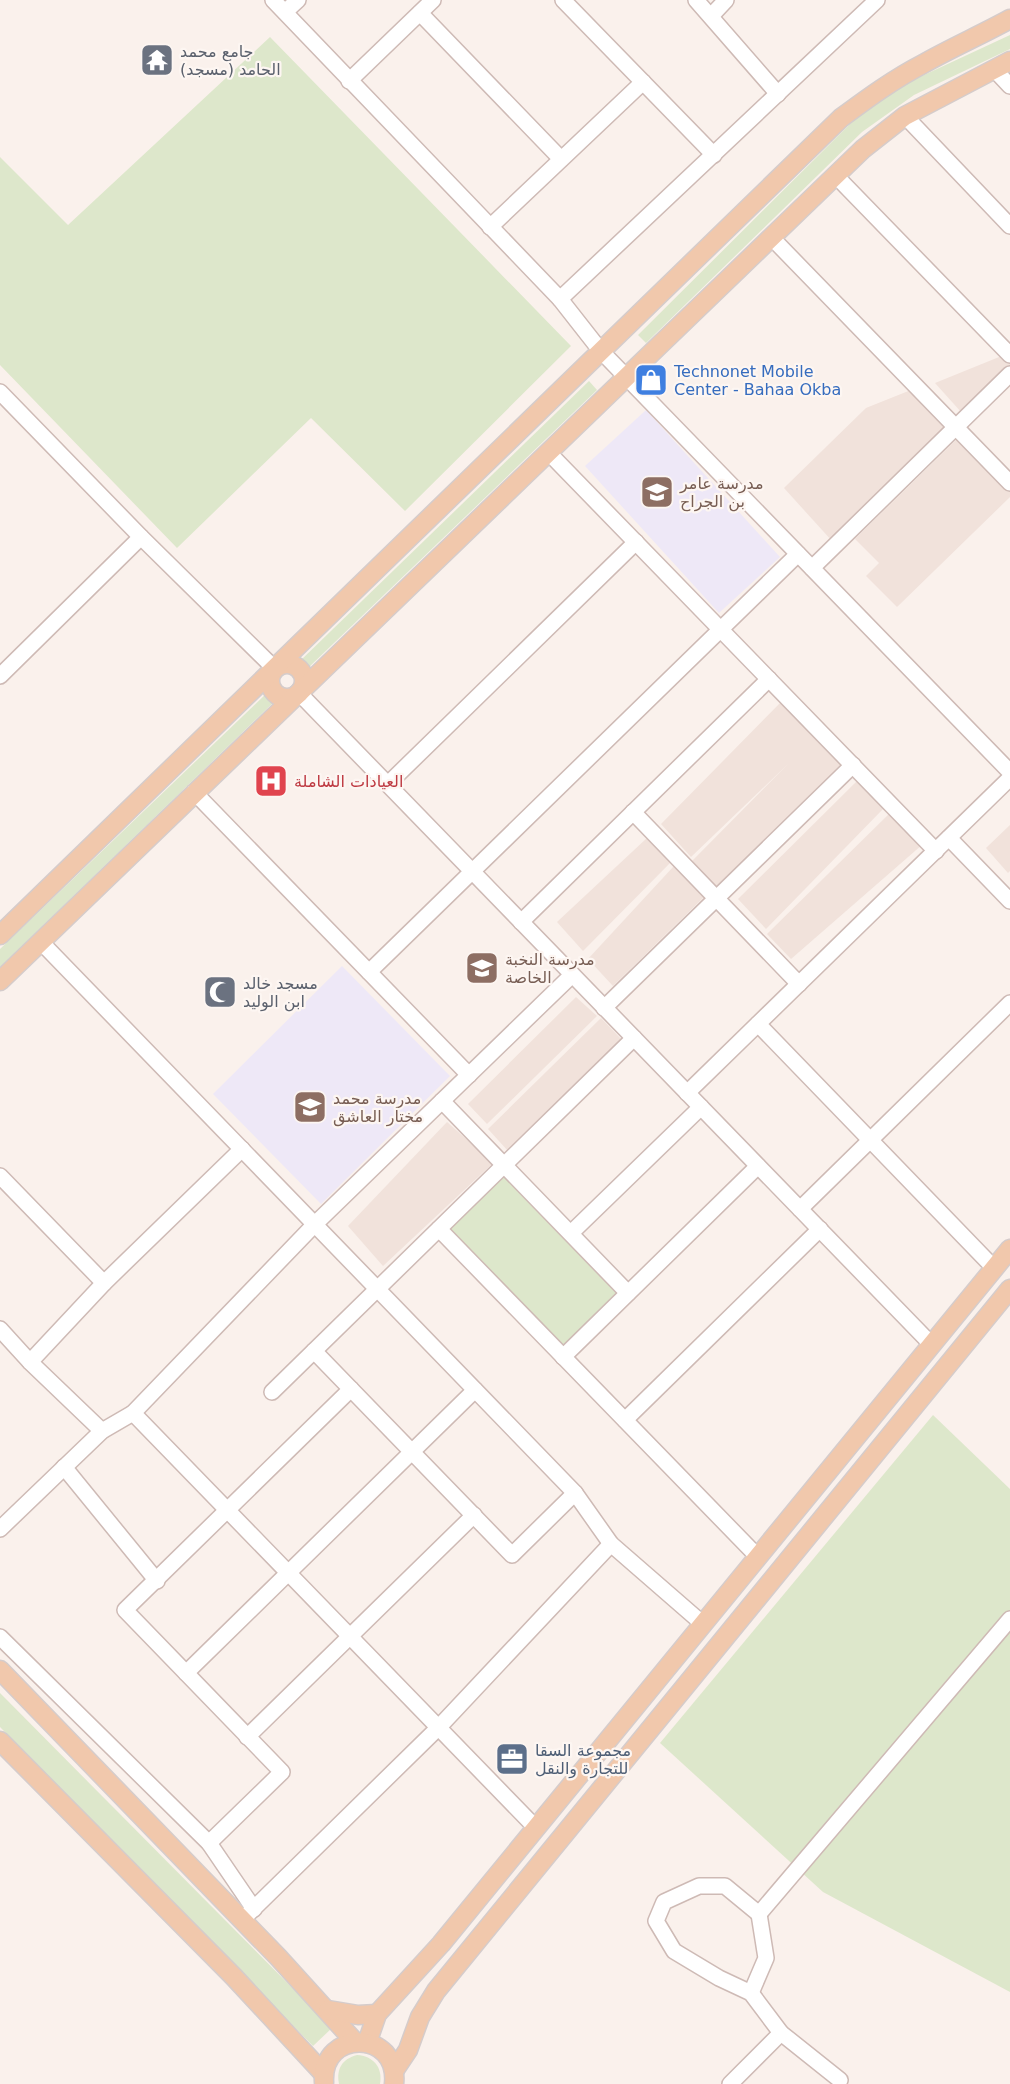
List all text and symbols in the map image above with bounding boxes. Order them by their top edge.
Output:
temple icon: جامع محمد الحامد (مسجد) [139,42,175,78]
place label: جامع محمد الحامد (مسجد) [180,42,281,79]
shop icon: Technonet Mobile Center - Bahaa Okba [633,362,669,398]
place label: Technonet Mobile Center - Bahaa Okba [673,362,841,399]
school or university icon: مدرسة عامر بن الجراح [639,474,675,510]
place label: مدرسة عامر بن الجراح [679,474,764,512]
hospital icon: العيادات الشاملة [253,763,289,799]
place label: العيادات الشاملة [294,772,403,791]
school or university icon: مدرسة النخبة الخاصة [464,950,500,986]
place label: مدرسة النخبة الخاصة [505,950,595,987]
mosque icon: مسجد خالد ابن الوليد [202,974,238,1010]
place label: مسجد خالد ابن الوليد [243,974,318,1012]
school or university icon: مدرسة محمد مختار العاشق [292,1089,328,1125]
place label: مدرسة محمد مختار العاشق [333,1089,423,1127]
office icon: مجموعة السقا للتجارة والنقل [494,1741,530,1777]
place label: مجموعة السقا للتجارة والنقل [535,1741,631,1779]

